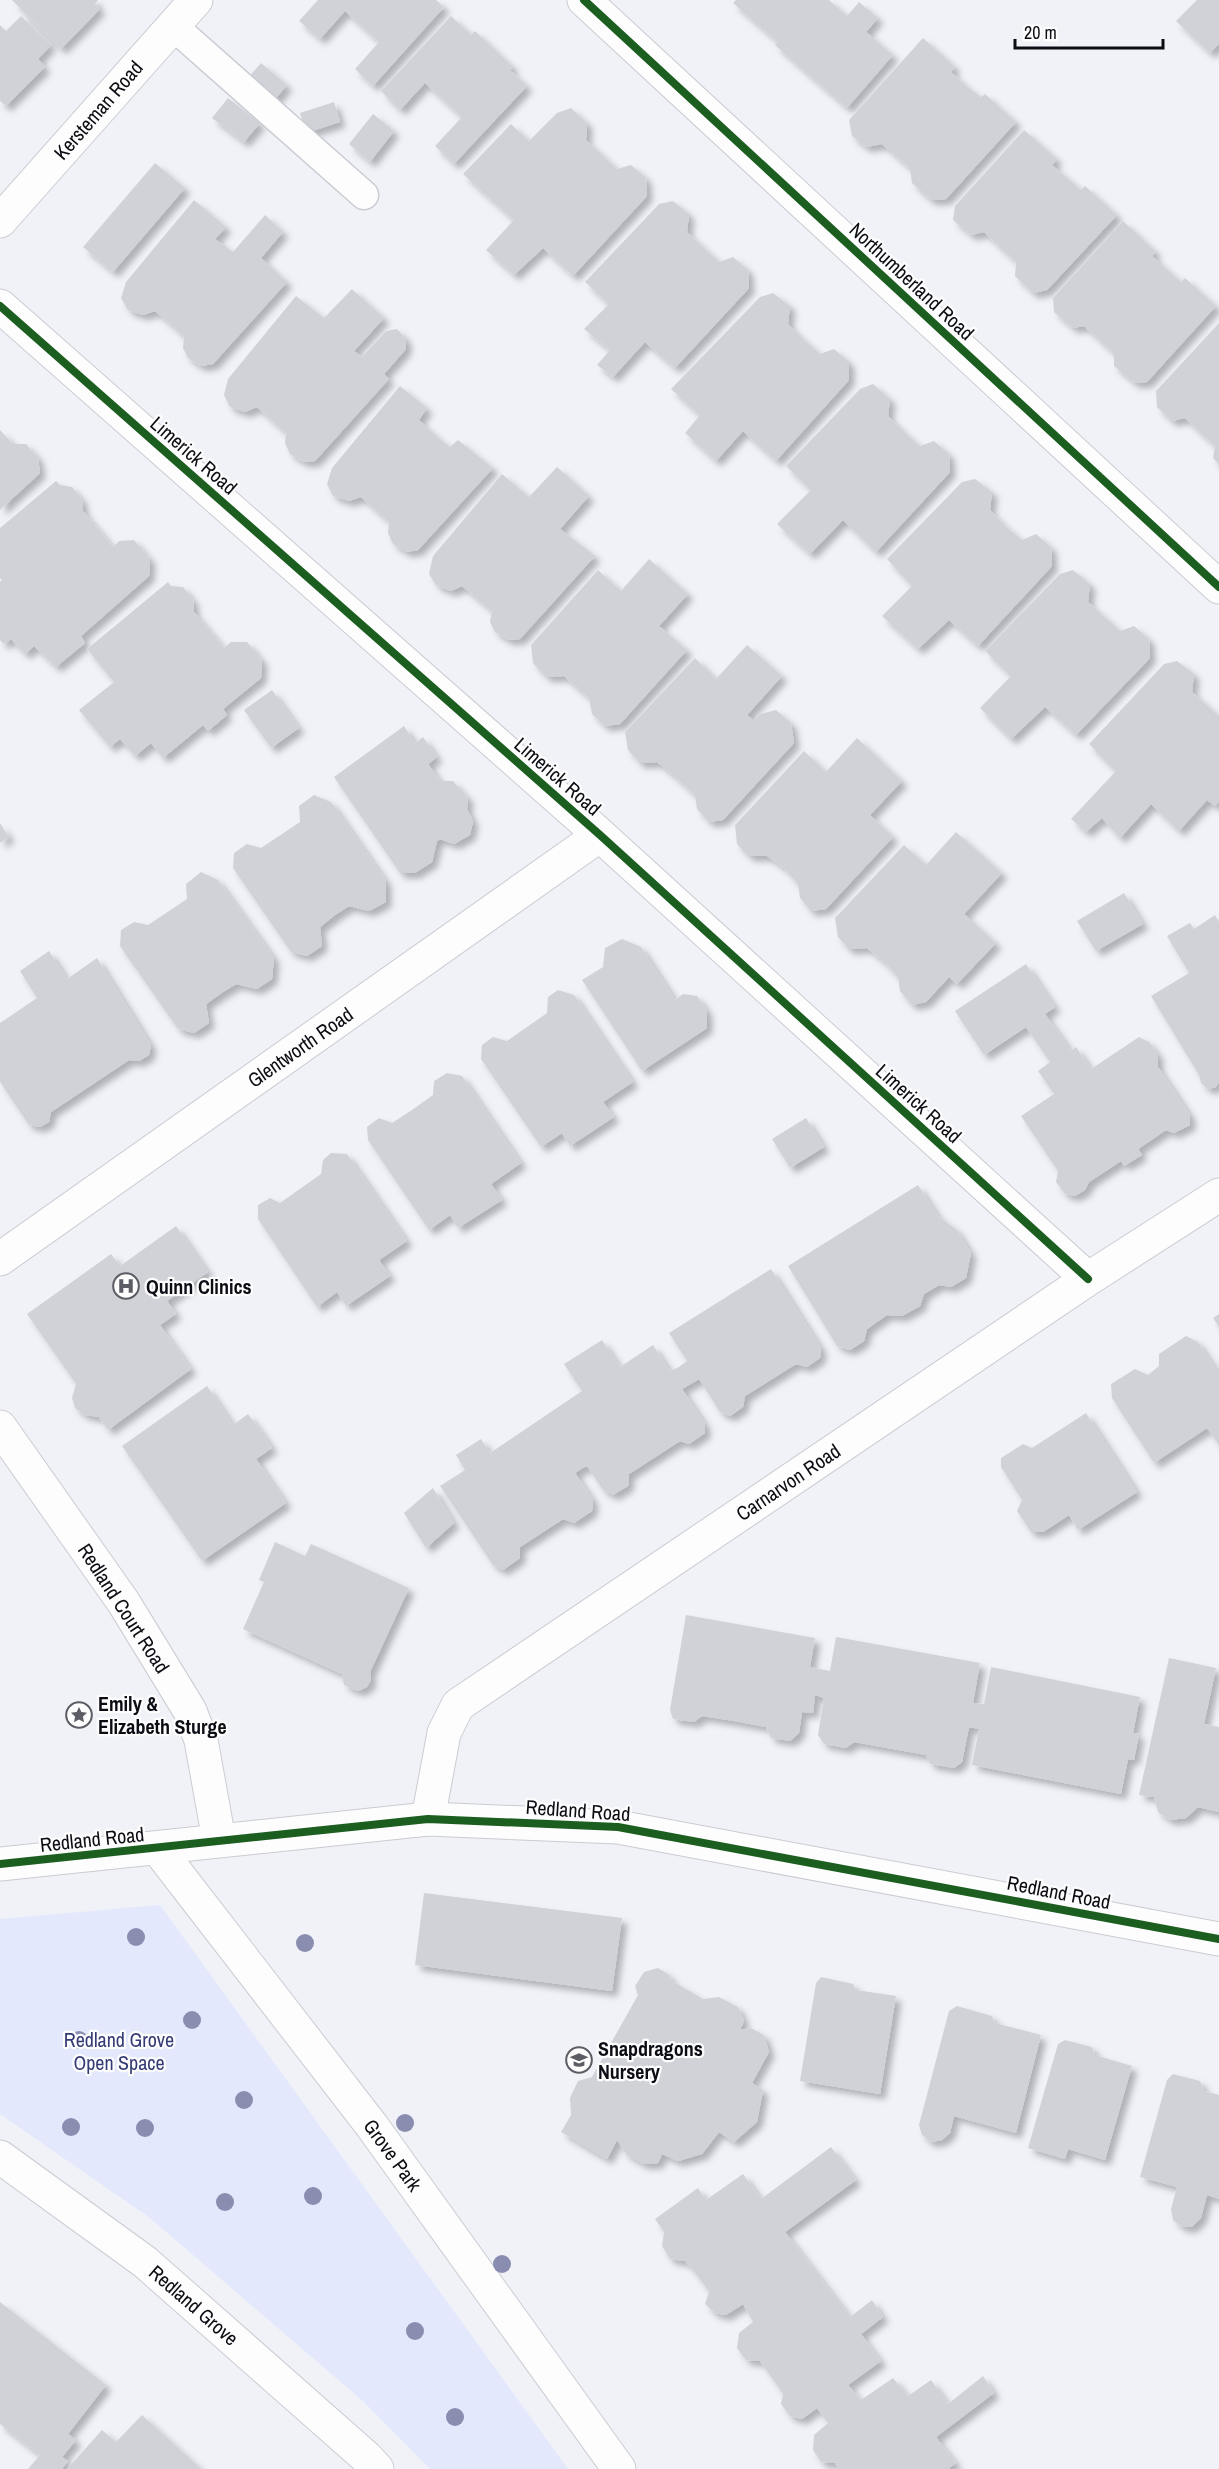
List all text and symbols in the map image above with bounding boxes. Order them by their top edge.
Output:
scale bar [1015,12,1164,50]
text: 20 m [1024,20,1057,45]
street label: Kersteman Road [47,55,149,165]
street label: Northumberland Road [844,216,980,346]
street label: Limerick Road [145,410,243,500]
street label: Limerick Road [509,731,607,821]
street label: Glentworth Road [242,1001,358,1093]
street label: Limerick Road [870,1057,968,1149]
hospital icon: Quinn Clinics [111,1271,141,1301]
place label: Quinn Clinics [146,1273,252,1300]
street label: Carnarvon Road [731,1437,845,1527]
street label: Redland Court Road [72,1538,176,1678]
place label: Emily & Elizabeth Sturge [98,1690,227,1740]
place icon: Emily & Elizabeth Sturge [64,1700,94,1730]
street label: Redland Road [525,1793,631,1827]
street label: Redland Road [38,1820,146,1858]
street label: Redland Road [1005,1869,1113,1915]
park label: Redland Grove Open Space [64,2026,174,2076]
place label: Snapdragons Nursery [598,2035,703,2085]
school or university icon: Snapdragons Nursery [564,2045,594,2075]
street label: Grove Park [358,2114,429,2197]
street label: Redland Grove [144,2259,244,2351]

